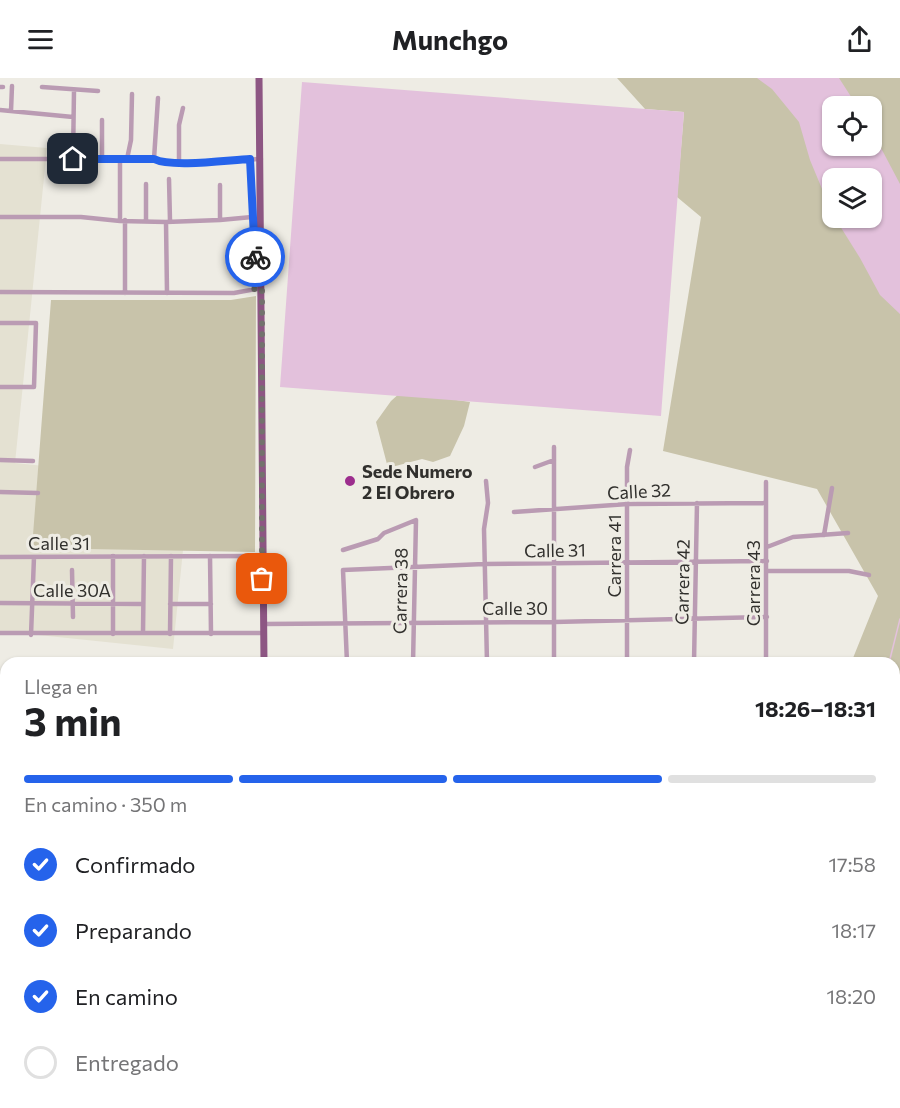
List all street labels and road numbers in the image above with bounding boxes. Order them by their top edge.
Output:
street label: Calle 32 [606,478,672,504]
street label: Carrera 41 [603,514,625,598]
street label: Calle 31 [28,532,90,554]
street label: Calle 31 [524,538,586,562]
street label: Carrera 42 [670,539,694,625]
street label: Carrera 43 [742,540,764,626]
street label: Carrera 38 [388,548,412,634]
street label: Calle 30A [33,579,111,601]
street label: Calle 30 [482,597,548,619]

